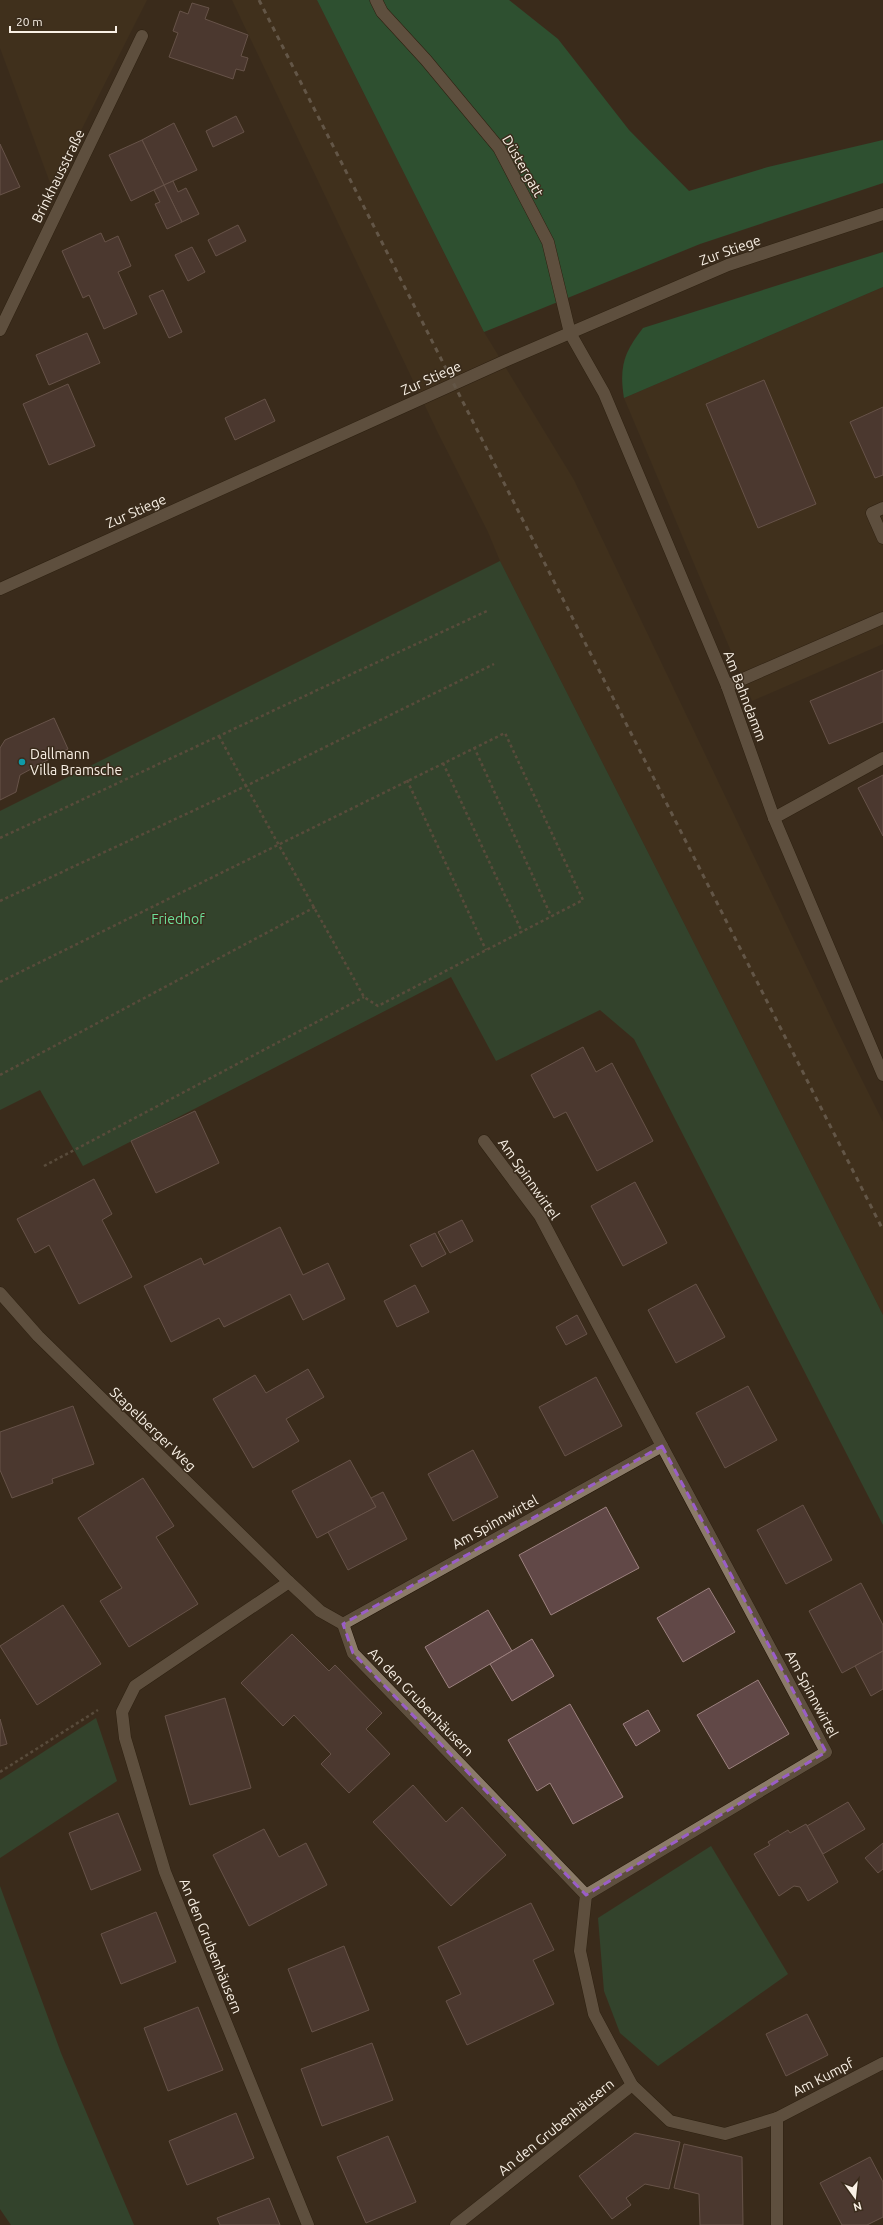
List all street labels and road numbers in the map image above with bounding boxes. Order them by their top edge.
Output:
street label: Brinkhausstraße [28,127,88,225]
street label: Düstergatt [499,132,547,200]
street label: Zur Stiege [697,232,763,268]
street label: Zur Stiege [398,358,464,398]
street label: Zur Stiege [103,491,169,531]
street label: Am Bahndamm [720,648,770,744]
street label: Am Spinnwirtel [495,1135,563,1223]
street label: Stapelberger Weg [107,1384,199,1474]
street label: Am Spinnwirtel [449,1492,541,1552]
street label: An den Grubenhäusern [365,1645,477,1759]
street label: Am Spinnwirtel [782,1648,842,1740]
street label: An den Grubenhäusern [177,1876,245,2016]
street label: Am Kumpf [790,2054,857,2099]
street label: An den Grubenhäusern [495,2075,617,2179]

